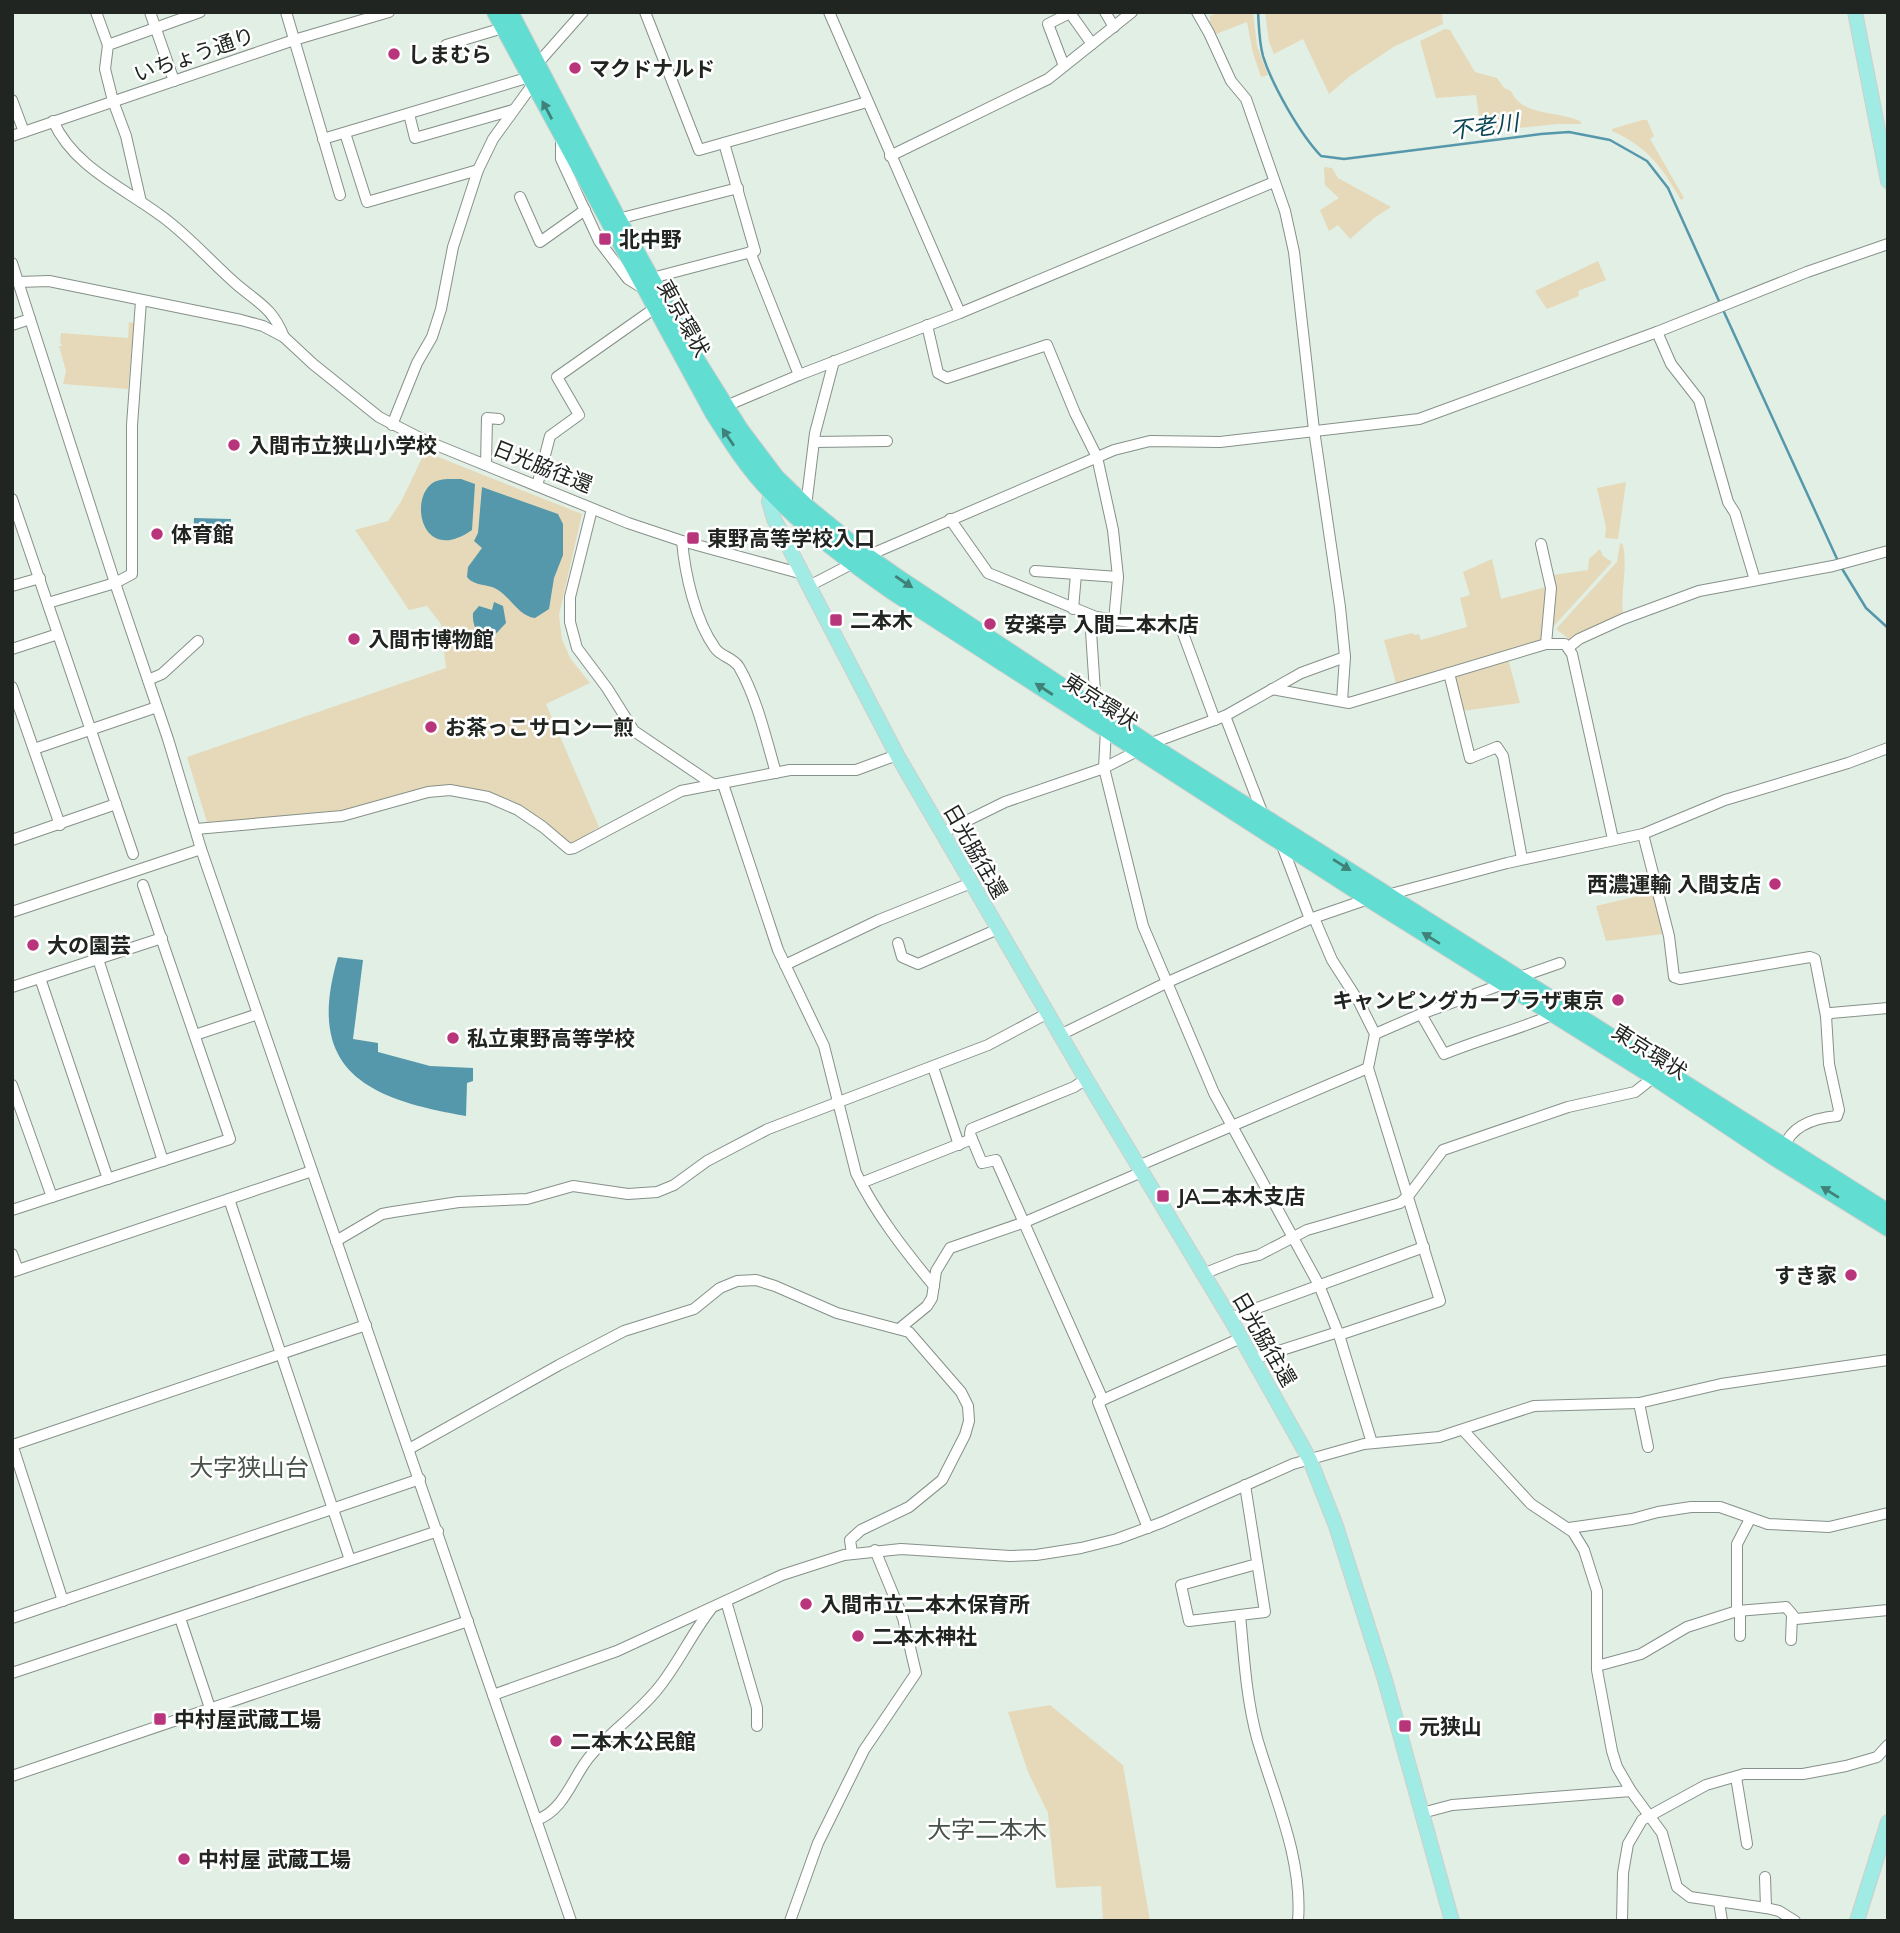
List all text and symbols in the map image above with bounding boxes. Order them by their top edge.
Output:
street label: いちょう通り [130,21,258,87]
place label: しまむら [408,41,492,67]
marker: しまむら [386,46,402,62]
place label: マクドナルド [589,55,715,81]
marker: マクドナルド [567,60,583,76]
one-way arrow [541,99,553,119]
water label: 不老川 [1448,107,1523,145]
place label: 北中野 [619,226,682,252]
marker: 北中野 [597,231,613,247]
street label: 東京環状 [652,275,716,361]
one-way arrow [722,427,735,447]
place label: 入間市立狭山小学校 [248,432,437,458]
street label: 日光脇往還 [489,434,597,498]
marker: 入間市立狭山小学校 [226,437,242,453]
place label: 体育館 [171,521,234,547]
place label: 東野高等学校入口 [707,525,875,551]
marker: 体育館 [149,526,165,542]
marker: 東野高等学校入口 [685,530,701,546]
one-way arrow [895,575,914,588]
place label: 二本木 [850,607,913,633]
place label: 安楽亭 入間二本木店 [1004,611,1199,637]
marker: 二本木 [828,612,844,628]
marker: 安楽亭 入間二本木店 [982,616,998,632]
place label: 入間市博物館 [368,626,494,652]
marker: 入間市博物館 [346,631,362,647]
street label: 東京環状 [1059,667,1143,735]
one-way arrow [1034,683,1054,696]
place label: お茶っこサロン一煎 [445,714,634,740]
marker: お茶っこサロン一煎 [423,719,439,735]
street label: 日光脇往還 [938,799,1014,903]
one-way arrow [1332,859,1352,872]
place label: 西濃運輸 入間支店 [1587,871,1761,897]
marker: 西濃運輸 入間支店 [1767,876,1783,892]
place label: 大の園芸 [47,932,131,958]
one-way arrow [1422,932,1441,945]
marker: 大の園芸 [25,937,41,953]
place label: キャンピングカープラザ東京 [1332,987,1604,1013]
marker: キャンピングカープラザ東京 [1610,992,1626,1008]
street label: 東京環状 [1607,1018,1693,1084]
place label: 私立東野高等学校 [467,1025,635,1051]
marker: 私立東野高等学校 [445,1030,461,1046]
place label: JA二本木支店 [1177,1183,1305,1209]
one-way arrow [1820,1186,1840,1199]
marker: JA二本木支店 [1155,1188,1171,1204]
place label: すき家 [1774,1262,1837,1288]
marker: すき家 [1843,1267,1859,1283]
street label: 日光脇往還 [1227,1287,1303,1391]
district label: 大字狭山台 [189,1452,309,1482]
place label: 入間市立二本木保育所 [820,1591,1030,1617]
marker: 入間市立二本木保育所 [798,1596,814,1612]
place label: 二本木神社 [872,1623,977,1649]
marker: 二本木神社 [850,1628,866,1644]
place label: 中村屋武蔵工場 [174,1706,321,1732]
marker: 中村屋武蔵工場 [152,1711,168,1727]
place label: 元狭山 [1419,1713,1482,1739]
marker: 元狭山 [1397,1718,1413,1734]
place label: 二本木公民館 [570,1728,696,1754]
marker: 二本木公民館 [548,1733,564,1749]
district label: 大字二本木 [927,1814,1047,1844]
place label: 中村屋 武蔵工場 [198,1846,351,1872]
marker: 中村屋 武蔵工場 [176,1851,192,1867]

